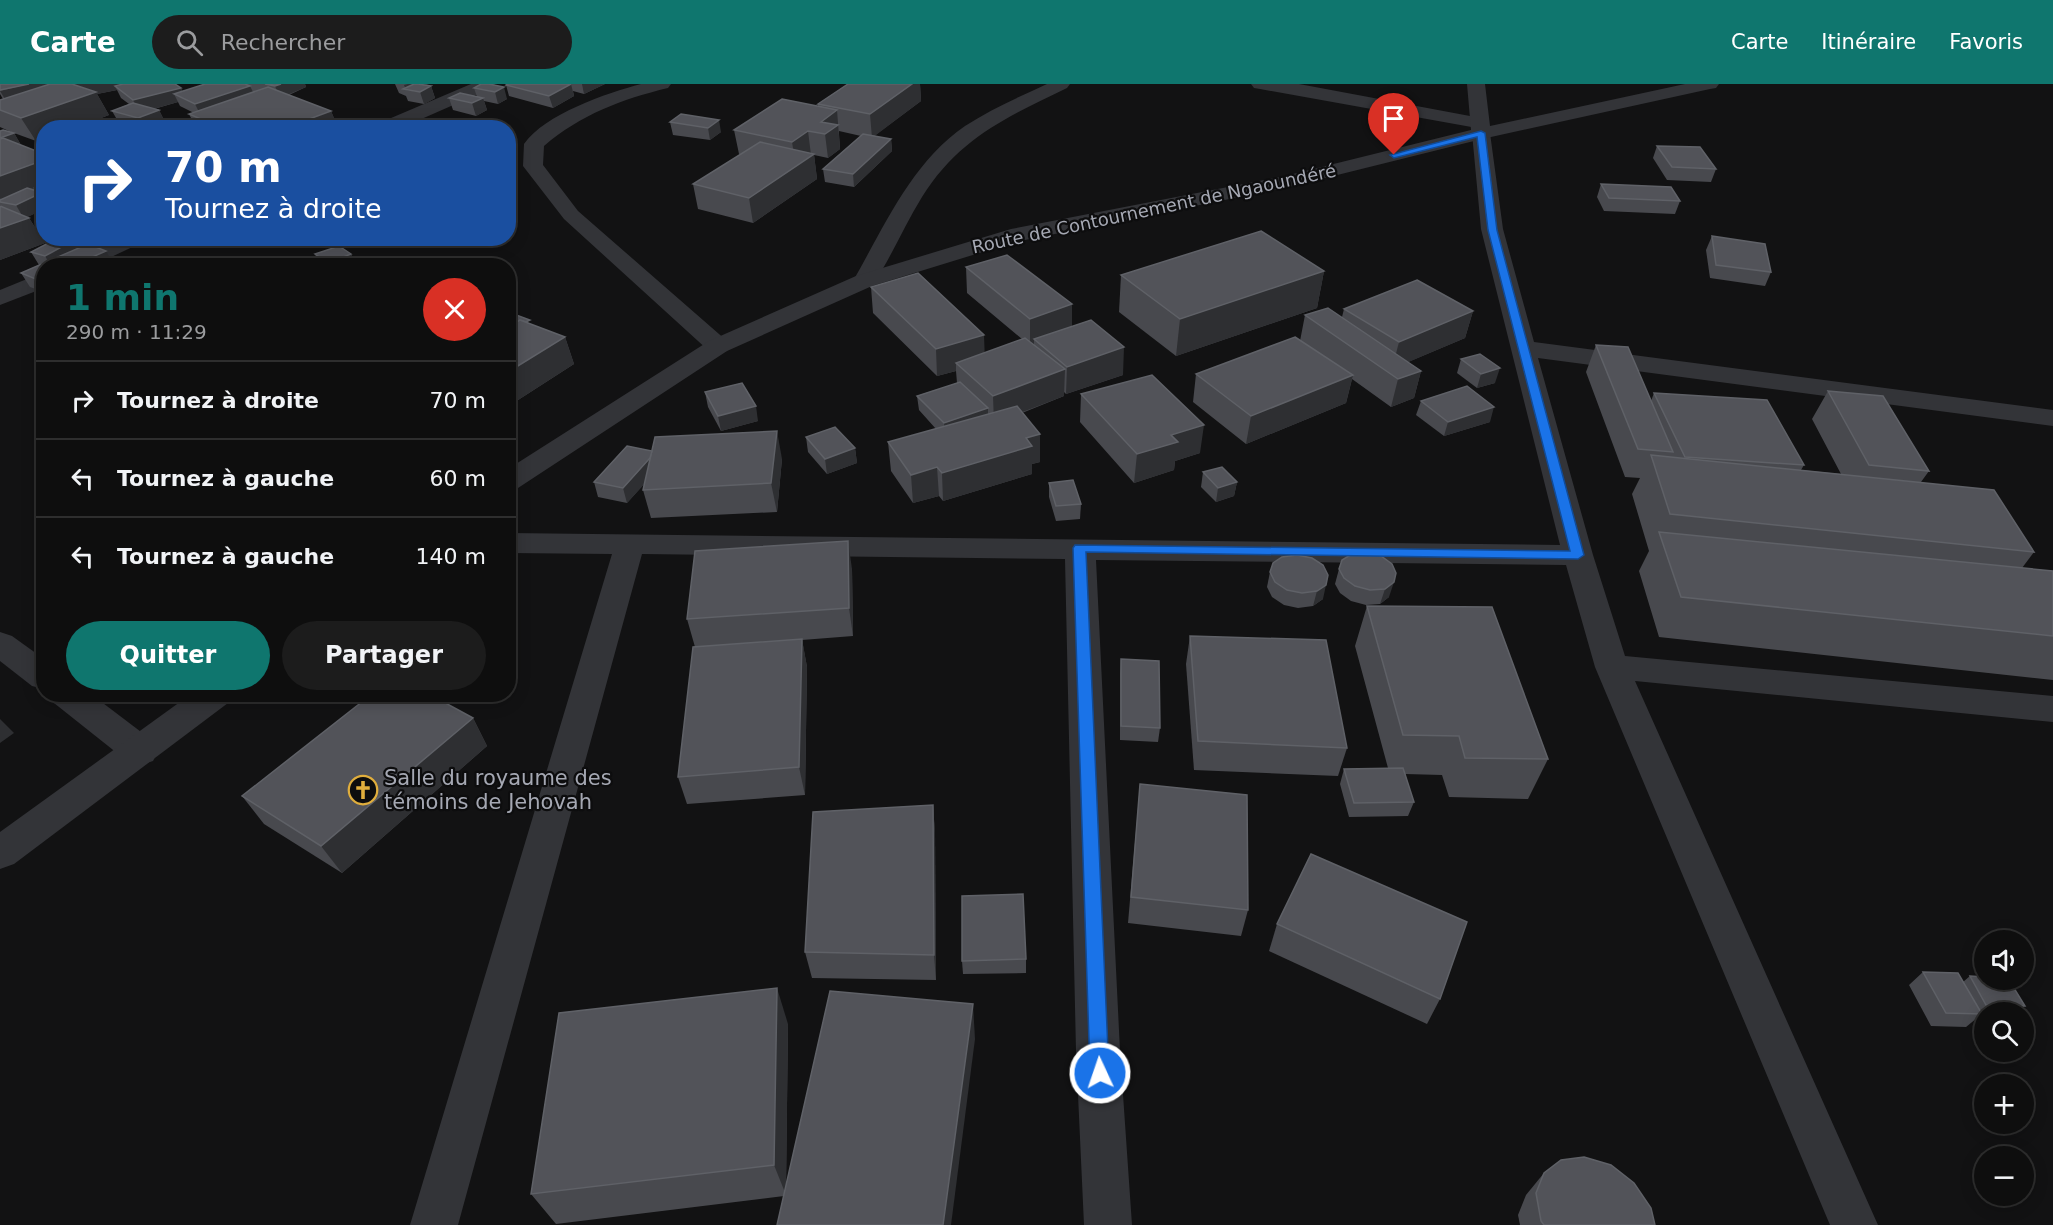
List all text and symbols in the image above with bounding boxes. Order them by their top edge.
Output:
search box [152,15,572,69]
text: Carte [30,26,116,59]
icon: search [173,26,206,59]
text: Rechercher [221,30,345,55]
text: Carte [1731,30,1788,54]
text: Itinéraire [1821,30,1916,54]
text: Favoris [1949,30,2023,54]
pin [1368,93,1419,155]
icon: arrive [1377,102,1410,135]
text: 70 m [165,143,282,192]
icon: right [66,144,144,222]
street label: Route de Contournement de Ngaoundéré [970,160,1338,257]
text: Tournez à droite [165,193,382,224]
text: 1 min [66,277,179,318]
button: close [423,278,486,341]
text: 290 m · 11:29 [66,320,207,344]
icon: right [66,384,99,417]
text: Tournez à droite [117,388,319,413]
text: 70 m [430,388,486,413]
icon: left [66,462,99,495]
text: Tournez à gauche [117,466,334,491]
text: 60 m [430,466,486,491]
icon: left [66,540,99,573]
text: Tournez à gauche [117,544,334,569]
text: 140 m [416,544,486,569]
button: Quitter [66,621,270,690]
button: Partager [282,621,486,690]
place label: Salle du royaume des témoins de Jehovah [384,766,612,814]
church icon: Salle du royaume des témoins de Jehovah [347,774,379,806]
map controls [1974,930,2034,1206]
button: sound [1974,930,2034,990]
button: search [1974,1002,2034,1062]
position arrow [1068,1041,1132,1105]
button: + [1974,1074,2034,1134]
button: − [1974,1146,2034,1206]

